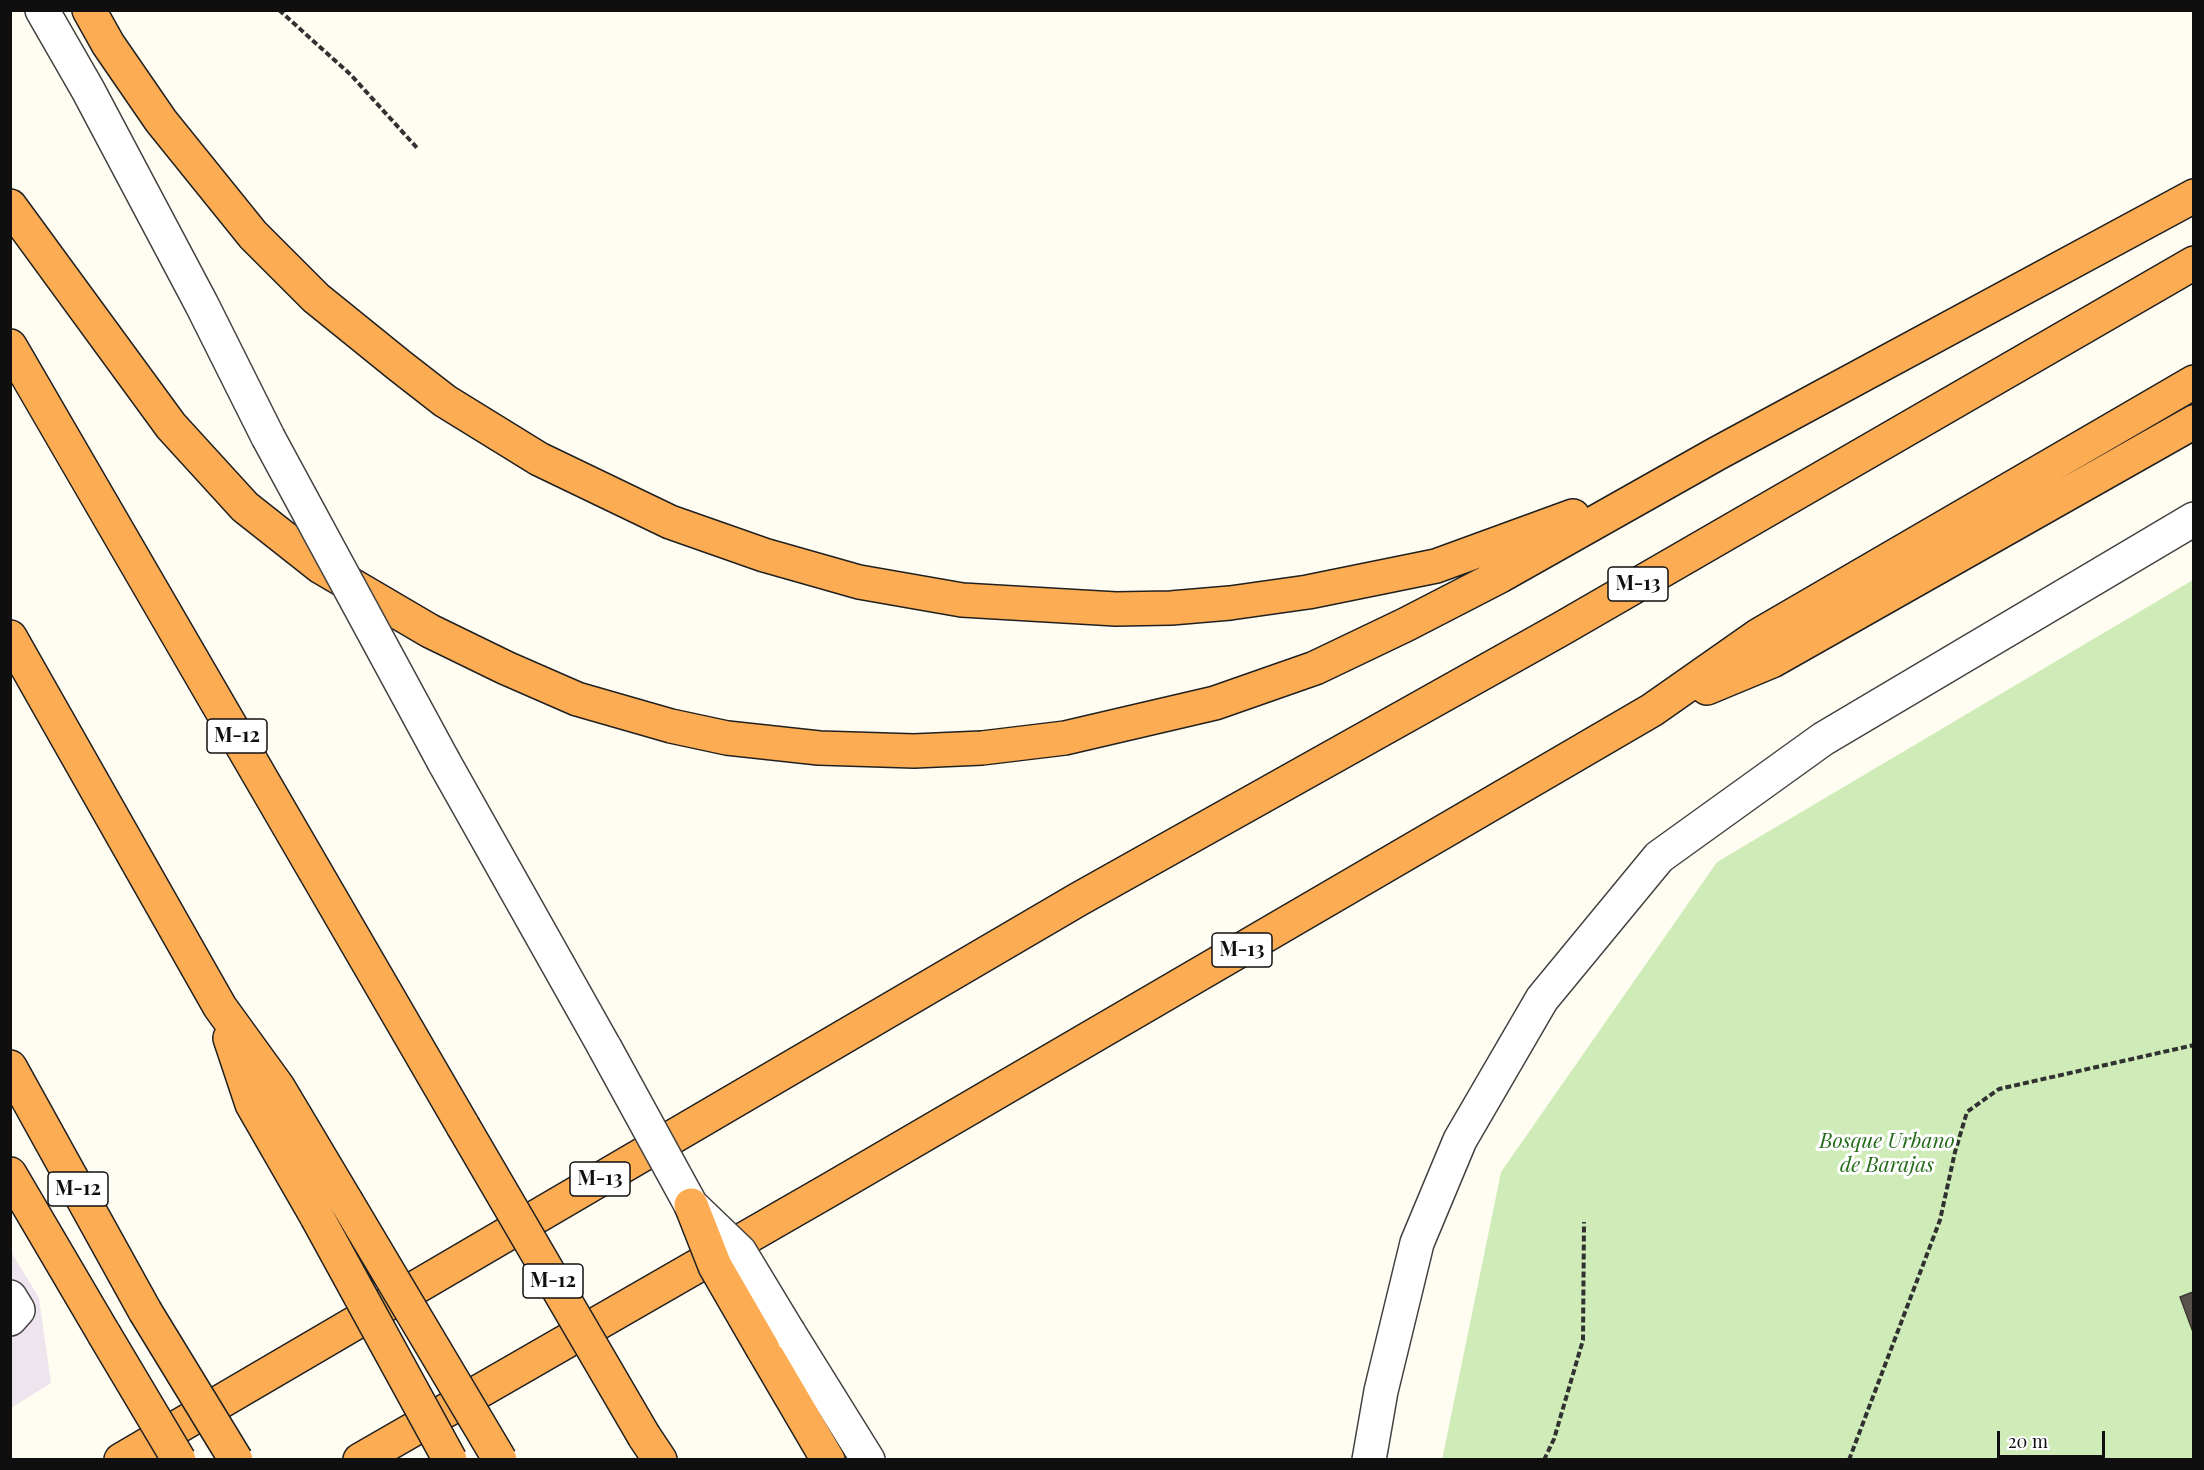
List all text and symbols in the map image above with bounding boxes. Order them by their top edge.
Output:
road number: M-13 [1608,567,1668,601]
road number: M-12 [207,719,267,753]
road number: M-13 [1212,933,1272,967]
park label: Bosque Urbano de Barajas [1819,1128,1955,1178]
road number: M-13 [570,1162,630,1196]
road number: M-12 [48,1172,108,1206]
road number: M-12 [523,1264,583,1298]
scale bar [2000,1419,2108,1457]
text: 20 m [2008,1429,2048,1453]

